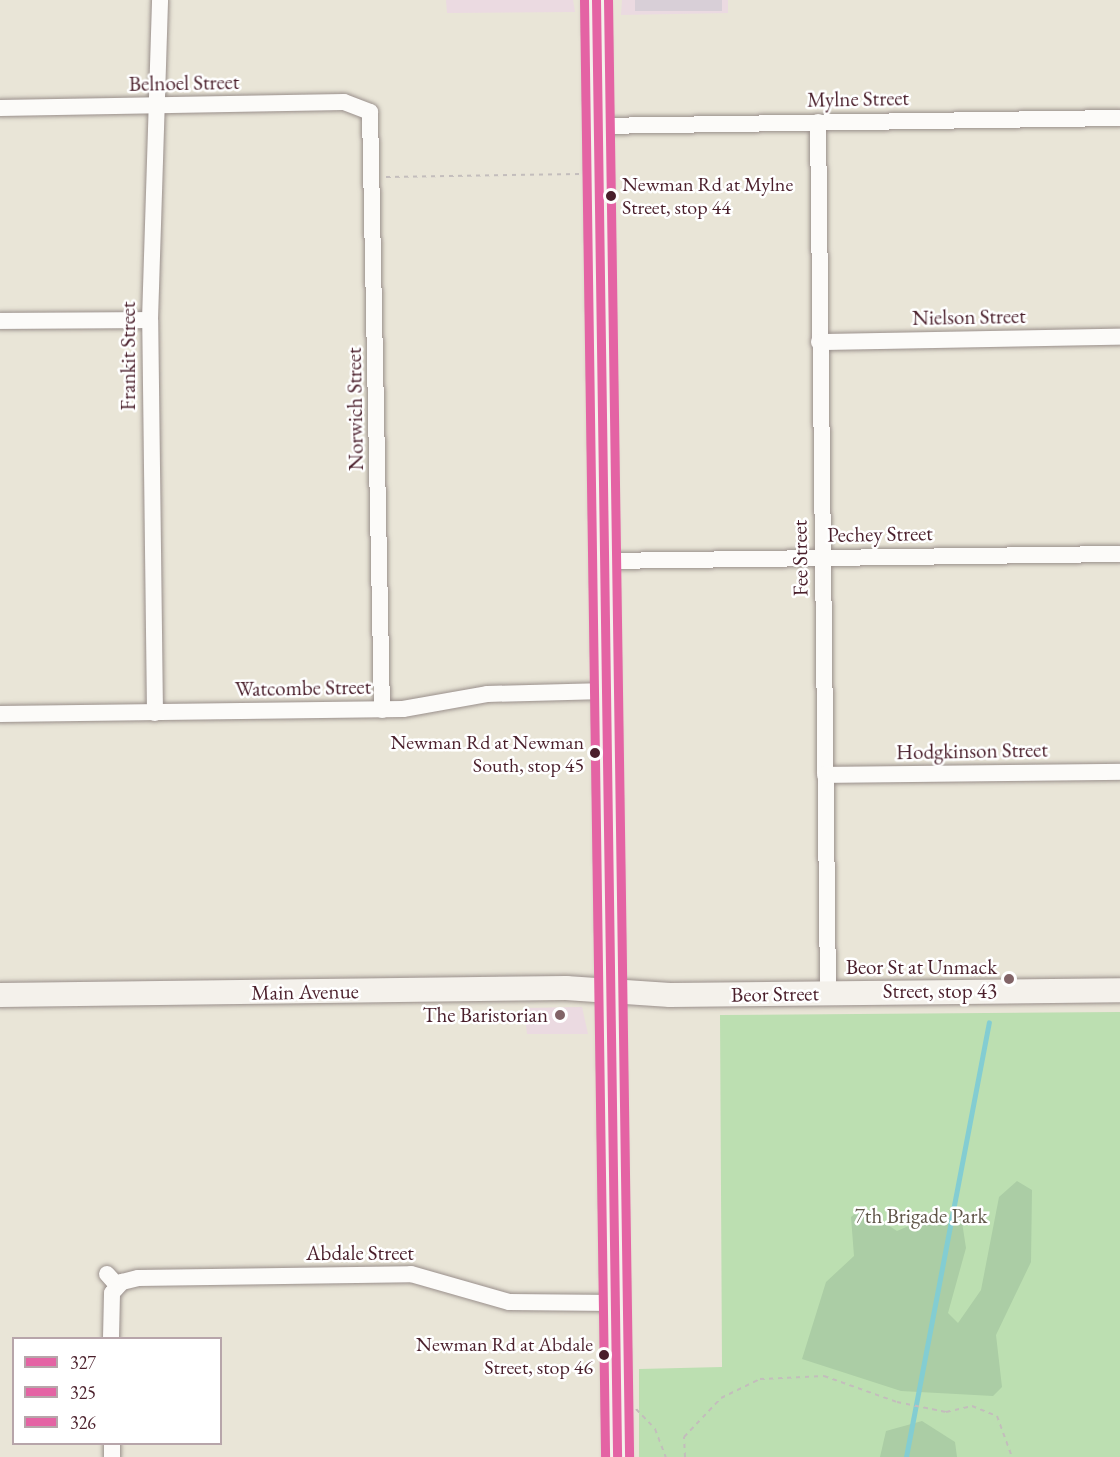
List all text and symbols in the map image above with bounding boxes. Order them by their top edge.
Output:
street label: Belnoel Street [128,69,240,97]
street label: Mylne Street [807,86,909,112]
place label: Newman Rd at Mylne Street, stop 44 [622,172,793,219]
marker: Newman Rd at Mylne Street, stop 44 [605,190,617,202]
street label: Frankit Street [115,301,141,411]
street label: Nielson Street [912,303,1026,331]
street label: Norwich Street [341,347,369,471]
street label: Fee Street [787,519,813,597]
street label: Pechey Street [827,520,933,548]
street label: Watcombe Street [235,674,371,702]
place label: Newman Rd at Newman South, stop 45 [390,730,584,777]
street label: Hodgkinson Street [896,737,1048,765]
marker: Newman Rd at Newman South, stop 45 [589,747,601,759]
place label: Beor St at Unmack Street, stop 43 [846,954,997,1004]
marker: Beor St at Unmack Street, stop 43 [1002,972,1016,986]
street label: Main Avenue [251,978,359,1006]
street label: Beor Street [731,981,819,1007]
place label: The Baristorian [422,1002,548,1028]
marker: The Baristorian [553,1008,567,1022]
park label: 7th Brigade Park [855,1203,987,1229]
street label: Abdale Street [306,1240,414,1266]
place label: Newman Rd at Abdale Street, stop 46 [416,1332,593,1379]
legend [12,1337,222,1445]
marker: Newman Rd at Abdale Street, stop 46 [598,1349,610,1361]
text: 327 [70,1351,96,1374]
text: 325 [70,1381,96,1404]
text: 326 [70,1411,96,1434]

